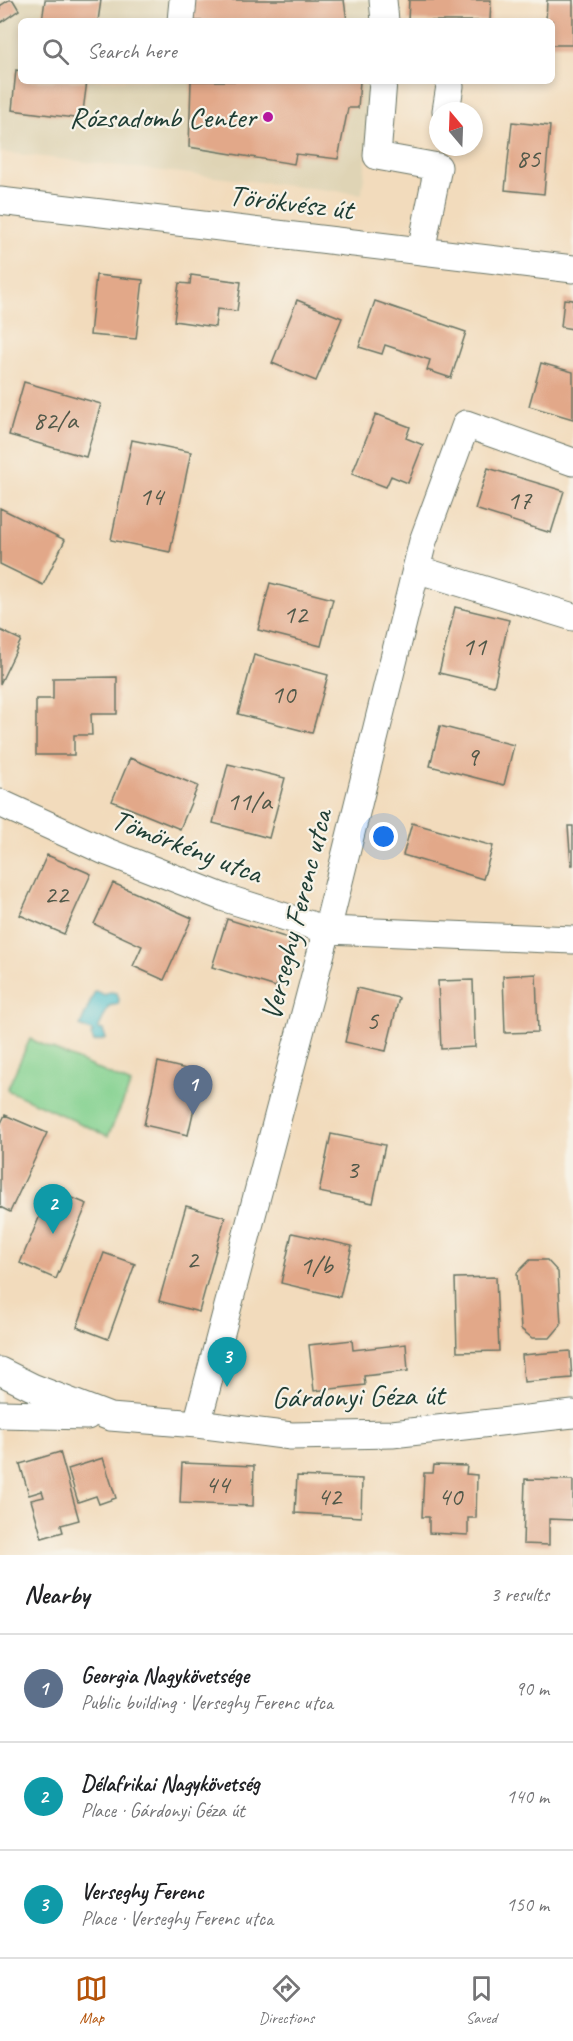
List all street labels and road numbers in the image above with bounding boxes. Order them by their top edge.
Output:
street label: Törökvész út [227,176,358,229]
street label: Tömörkény utca [106,800,269,893]
street label: Verseghy Ferenc utca [251,803,341,1024]
street label: Gárdonyi Géza út [271,1375,448,1417]

